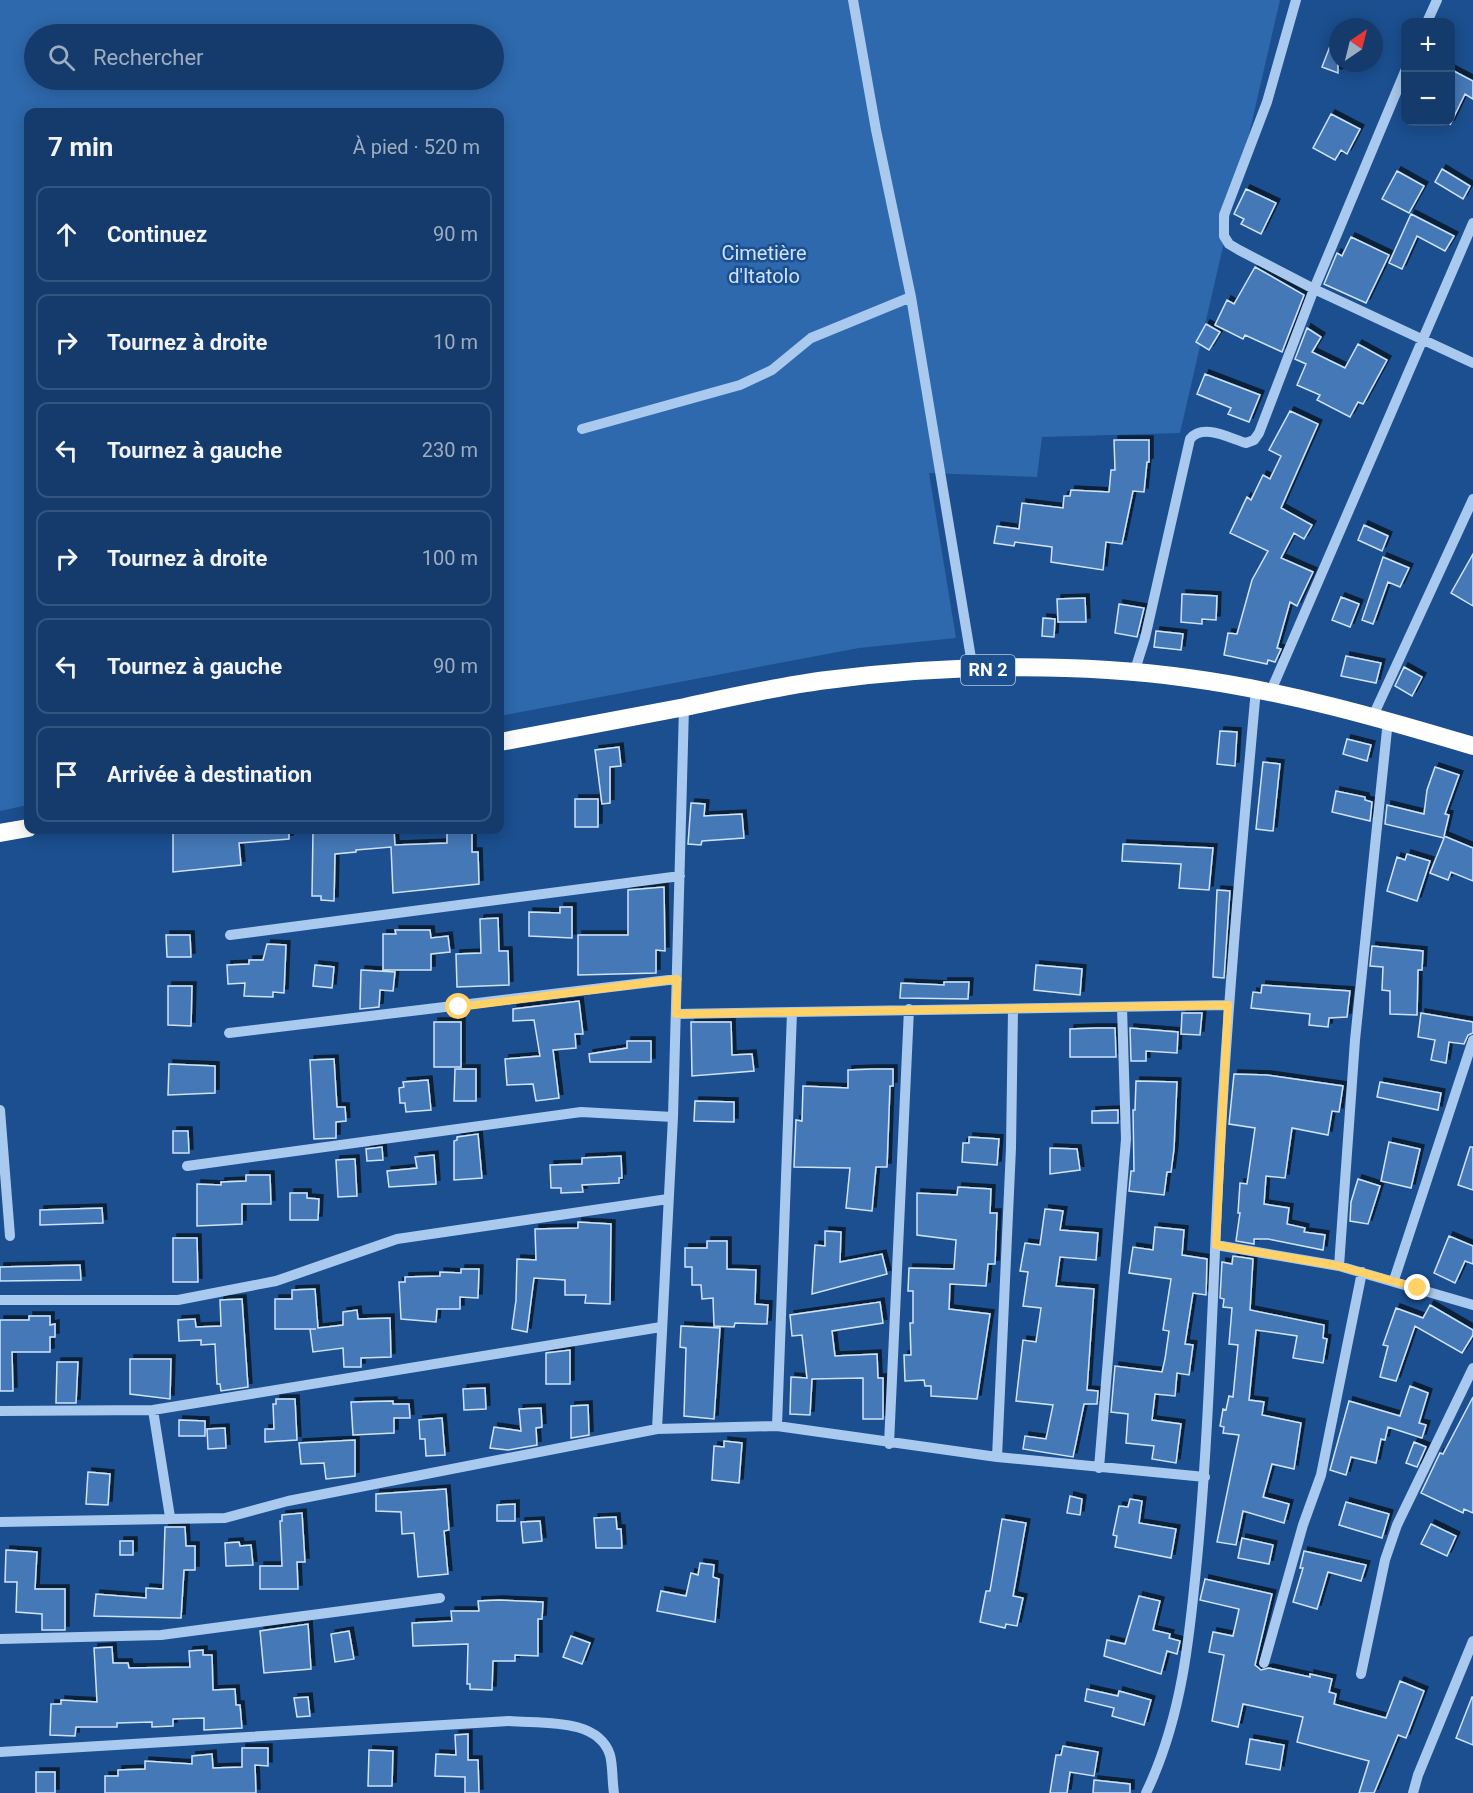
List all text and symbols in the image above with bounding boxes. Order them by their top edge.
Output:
north arrow [1329,18,1383,72]
map controls [1401,18,1455,126]
button: + [1401,18,1455,72]
search box [24,24,504,90]
icon: search [45,41,78,74]
text: Rechercher [93,45,204,70]
button: − [1401,72,1455,126]
text: 7 min [48,132,113,162]
text: À pied · 520 m [353,135,480,159]
icon: ahead [50,218,83,251]
text: Continuez [107,222,207,247]
text: 90 m [433,222,478,246]
park label: Cimetière d'Itatolo [721,241,807,288]
icon: right [50,326,83,359]
text: Tournez à droite [107,330,267,355]
text: 10 m [433,330,478,354]
icon: left [50,434,83,467]
text: Tournez à gauche [107,438,282,463]
text: 230 m [422,438,478,462]
icon: right [50,542,83,575]
text: Tournez à droite [107,546,267,571]
text: 100 m [422,546,478,570]
icon: left [50,650,83,683]
text: Tournez à gauche [107,654,282,679]
text: 90 m [433,654,478,678]
road number: RN 2 [961,655,1015,685]
icon: arrive [50,758,83,791]
text: Arrivée à destination [107,762,312,787]
route start [445,993,471,1019]
route end [1404,1274,1430,1300]

